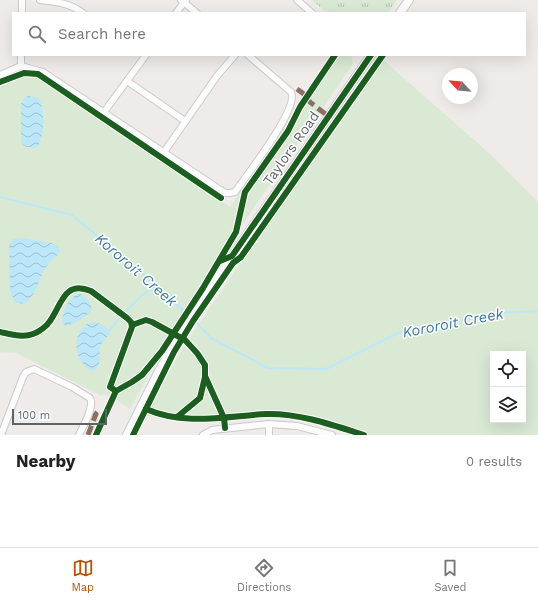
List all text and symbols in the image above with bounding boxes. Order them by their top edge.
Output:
search box [12,12,526,56]
icon: search [26,23,48,45]
text: Search here [58,25,146,43]
north arrow [442,68,478,104]
street label: Taylors Road [260,108,322,188]
water label: Kororoit Creek [91,229,181,311]
water label: Kororoit Creek [401,304,506,342]
map controls [490,351,526,423]
button: locate [490,351,526,387]
button: layers [490,387,526,423]
scale bar [12,407,107,426]
text: 100 m [18,409,50,422]
text: Nearby [16,451,75,471]
text: 0 results [466,454,522,469]
tab: Map [72,557,94,594]
tab: Directions [237,557,291,594]
tab: Saved [434,557,466,594]

